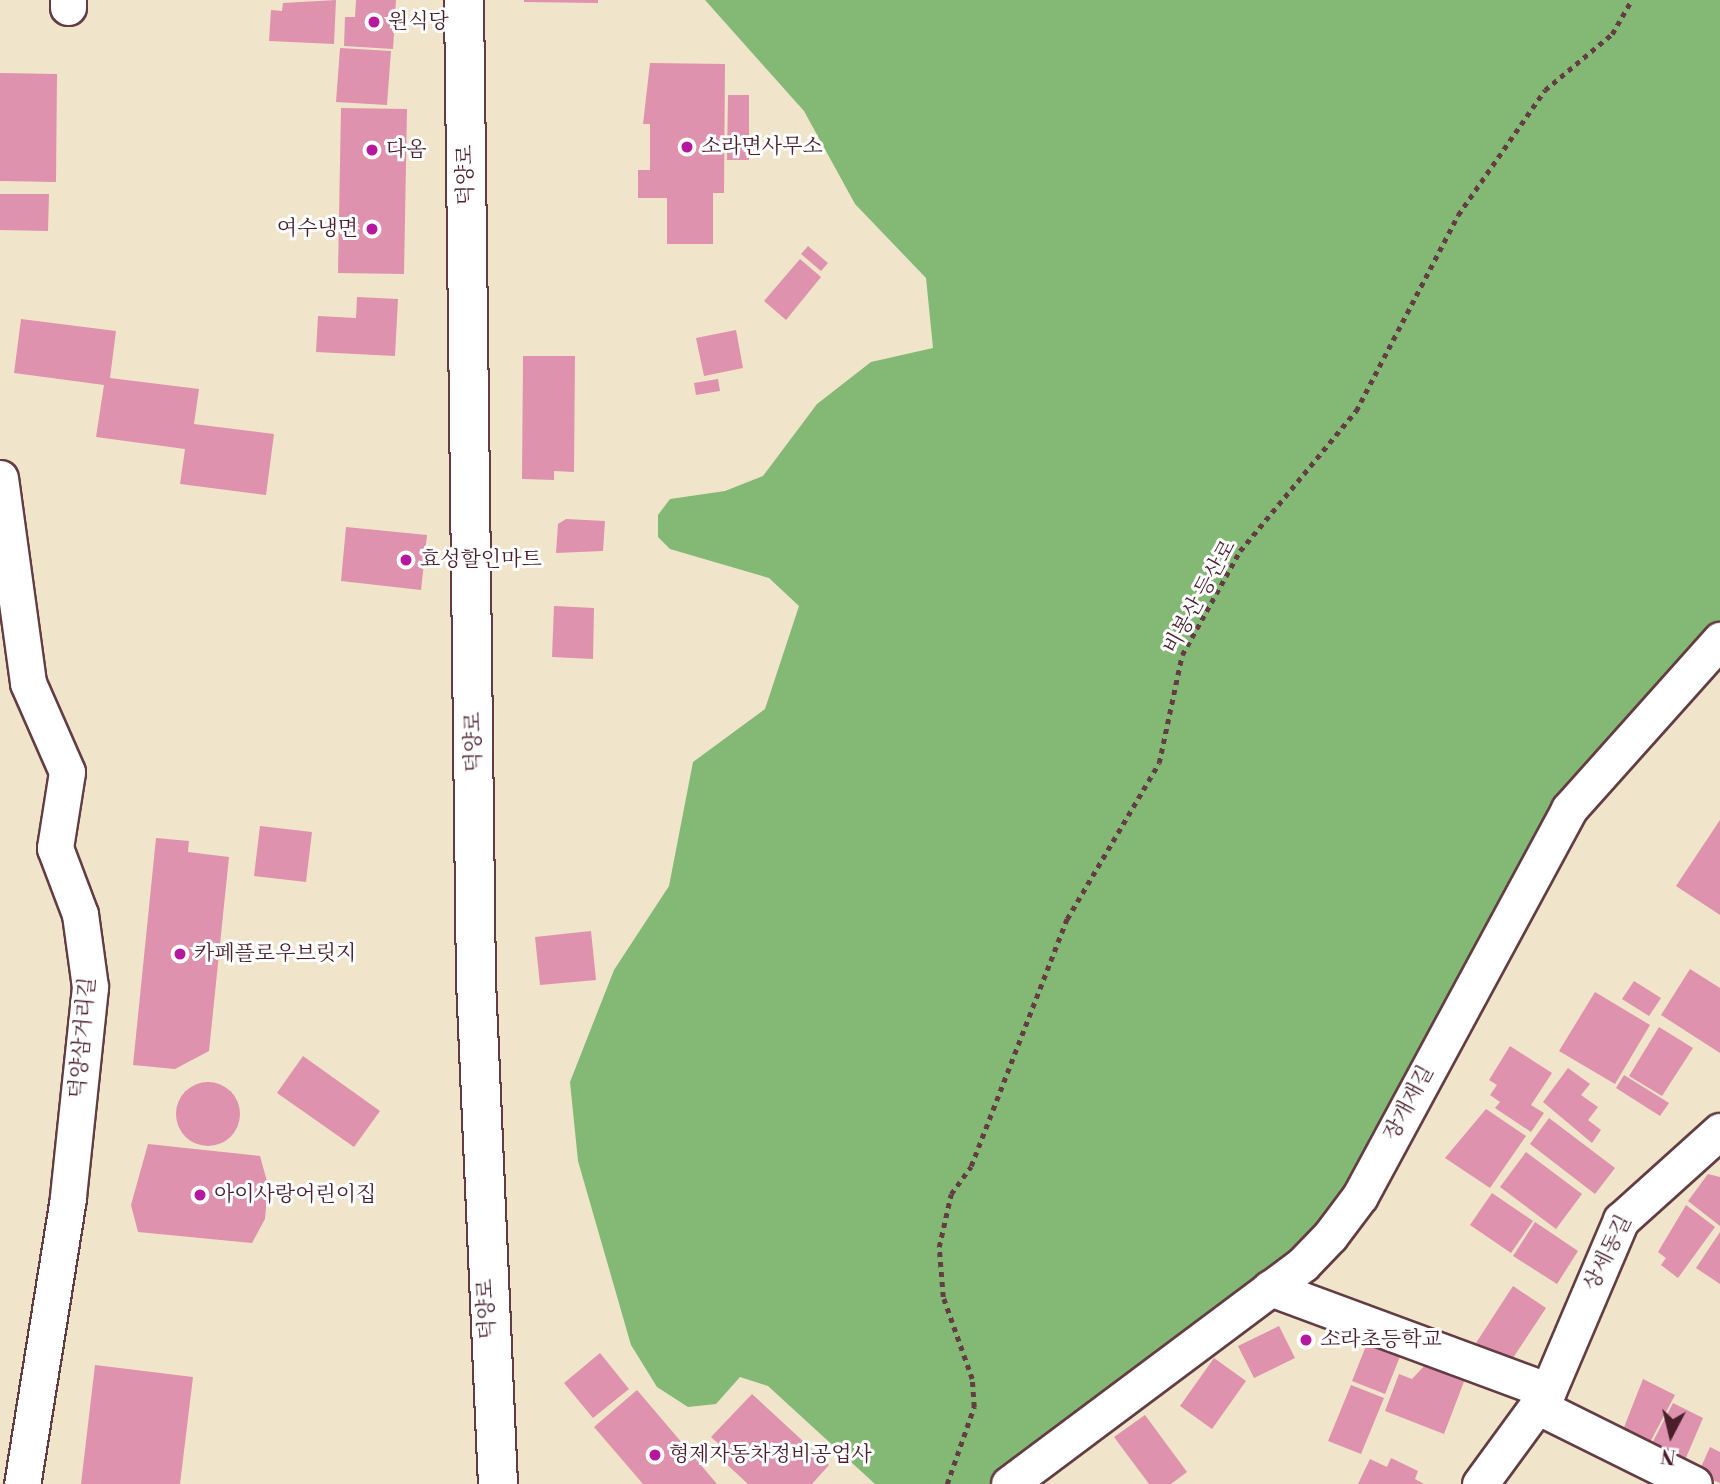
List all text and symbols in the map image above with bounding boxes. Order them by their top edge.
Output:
place label: 원식당 [388,9,449,35]
marker: 원식당 [366,14,382,30]
place label: 소라면사무소 [701,134,823,160]
place label: 다옴 [386,137,427,163]
marker: 소라면사무소 [679,139,695,155]
marker: 다옴 [364,142,380,158]
street label: 덕양로 [453,144,479,206]
place label: 여수냉면 [277,216,358,242]
marker: 여수냉면 [364,221,380,237]
street label: 비봉산 등산로 [1158,536,1242,658]
place label: 효성할인마트 [420,547,542,573]
marker: 효성할인마트 [398,552,414,568]
street label: 덕양로 [461,711,487,773]
place label: 카페플로우브릿지 [194,941,356,967]
marker: 카페플로우브릿지 [172,946,188,962]
street label: 덕양삼거리길 [65,976,101,1100]
street label: 장개재길 [1379,1061,1439,1145]
place label: 아이사랑어린이집 [214,1182,376,1208]
marker: 아이사랑어린이집 [192,1187,208,1203]
street label: 상세동길 [1579,1211,1637,1295]
street label: 덕양로 [473,1278,501,1340]
place label: 소라초등학교 [1320,1327,1442,1353]
marker: 소라초등학교 [1298,1332,1314,1348]
north arrow [1636,1400,1706,1470]
place label: 형제자동차정비공업사 [669,1442,872,1468]
text: N [1660,1443,1677,1469]
marker: 형제자동차정비공업사 [647,1447,663,1463]

